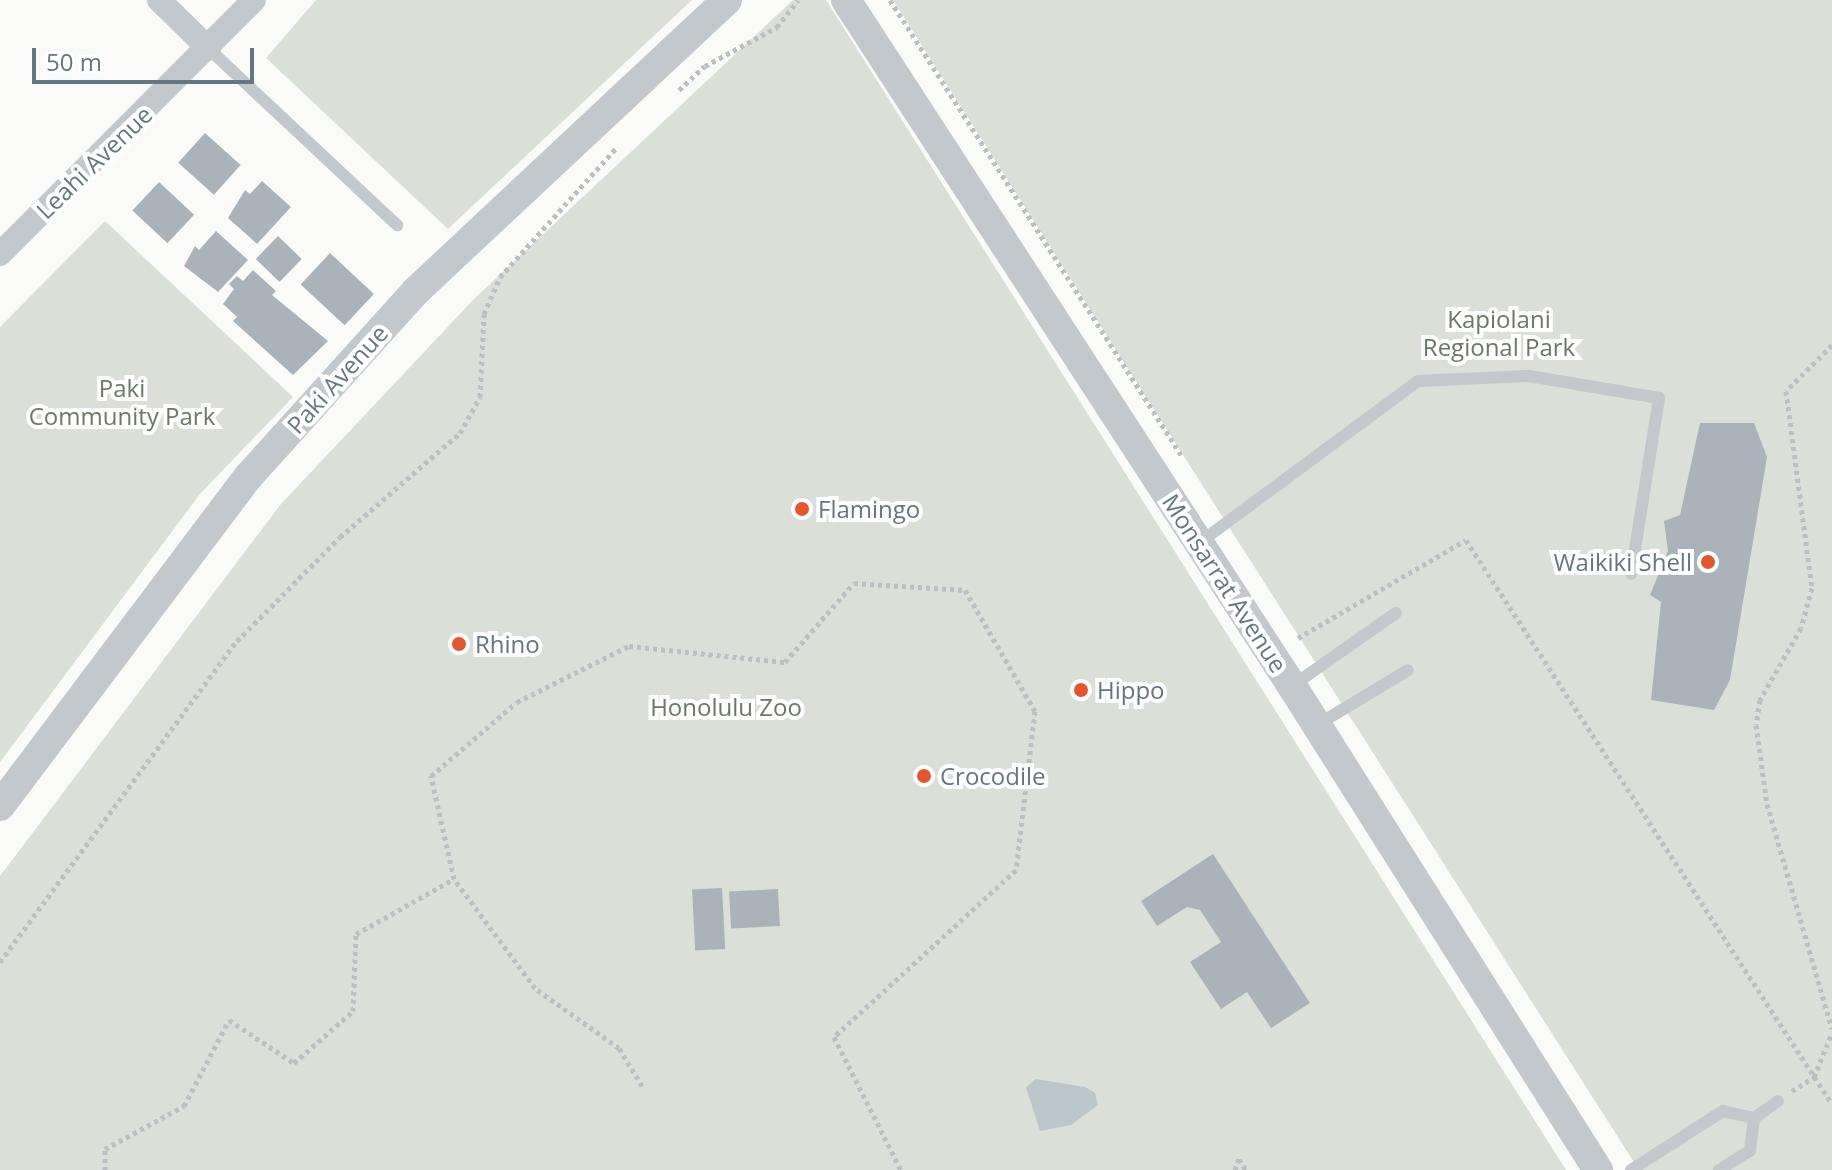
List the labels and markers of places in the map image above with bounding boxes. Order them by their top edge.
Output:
place label: Flamingo [818,495,920,523]
marker: Flamingo [793,500,811,518]
place label: Waikiki Shell [1553,548,1692,576]
marker: Waikiki Shell [1699,553,1717,571]
place label: Rhino [475,630,540,658]
marker: Rhino [450,635,468,653]
place label: Hippo [1097,676,1165,704]
marker: Hippo [1072,681,1090,699]
place label: Crocodile [940,762,1046,790]
marker: Crocodile [915,767,933,785]

